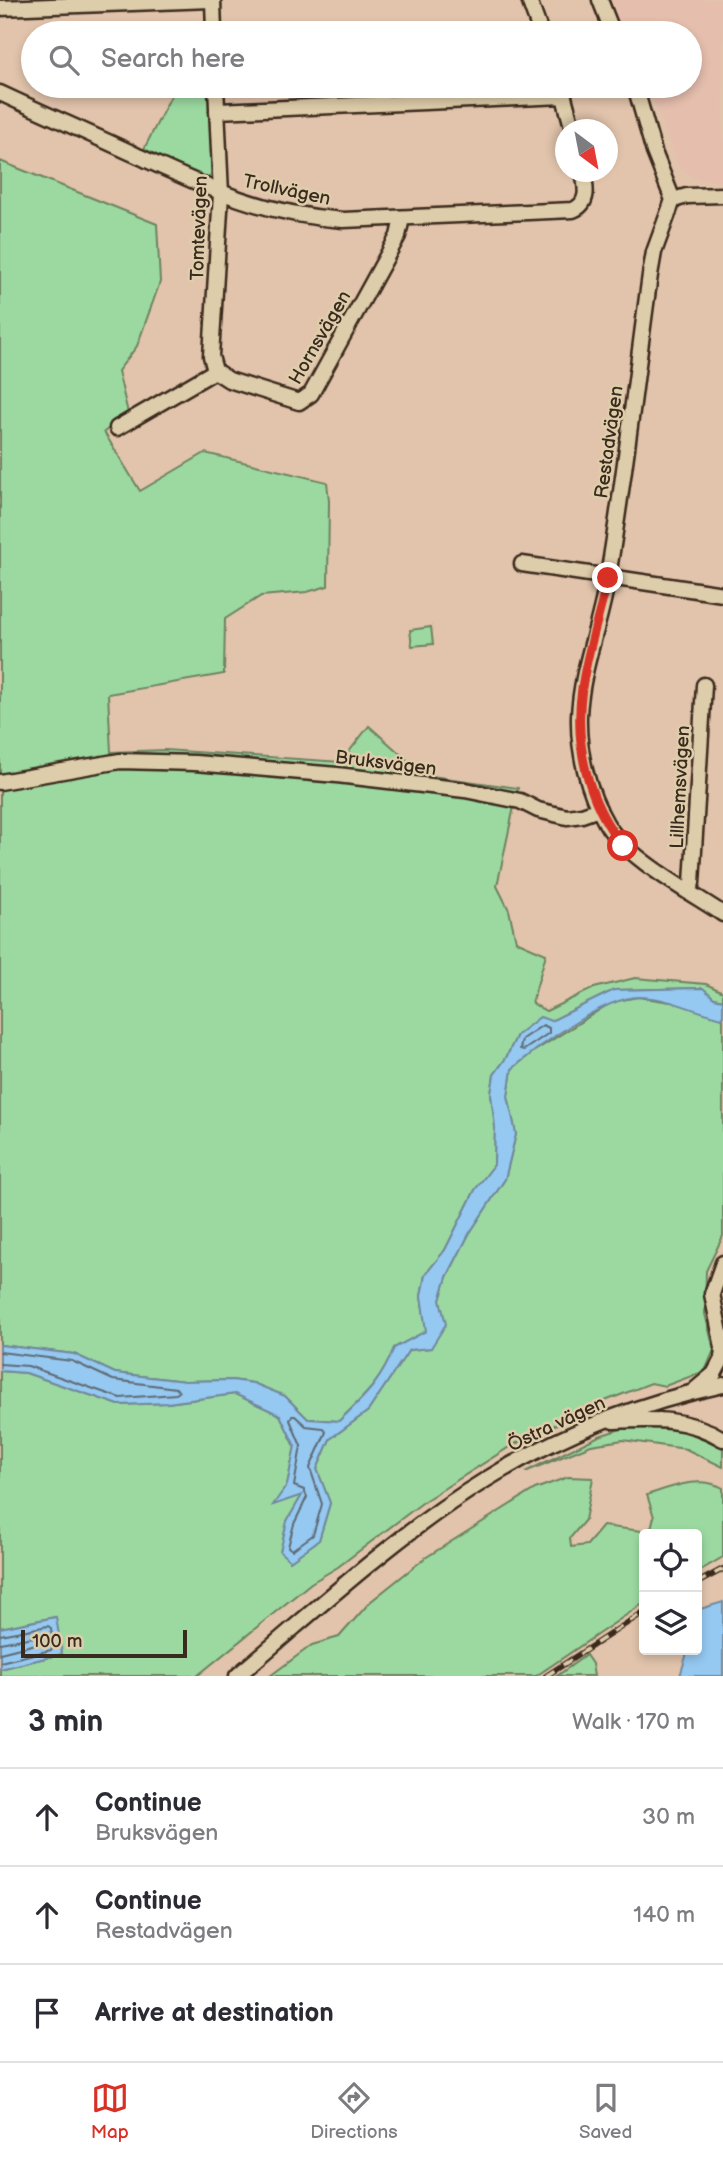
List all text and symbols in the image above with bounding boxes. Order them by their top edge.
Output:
search box [21,21,702,98]
icon: search [45,41,83,79]
text: Search here [101,44,245,75]
north arrow [555,119,618,182]
street label: Trollvägen [241,170,333,211]
street label: Tomtevägen [186,175,213,281]
street label: Hornsvägen [284,287,356,389]
street label: Restadvägen [590,384,629,500]
route end [592,562,623,593]
street label: Lillhemsvägen [666,725,695,849]
street label: Bruksvägen [334,746,438,781]
route start [607,830,638,861]
street label: Östra vägen [504,1392,609,1457]
map controls [639,1529,702,1655]
button: locate [639,1529,702,1592]
button: layers [639,1592,702,1655]
scale bar [21,1627,187,1659]
text: 100 m [32,1630,83,1653]
text: 3 min [28,1704,103,1740]
text: Walk · 170 m [572,1708,695,1736]
text: Continue [95,1788,202,1819]
icon: ahead [28,1798,66,1836]
text: 30 m [642,1803,695,1831]
text: Bruksvägen [95,1819,218,1847]
text: Continue [95,1886,202,1917]
icon: ahead [28,1896,66,1934]
text: 140 m [633,1901,695,1929]
text: Restadvägen [95,1917,233,1945]
icon: arrive [28,1994,66,2032]
text: Arrive at destination [95,1998,334,2029]
tab: Map [91,2079,129,2144]
tab: Directions [310,2079,398,2144]
tab: Saved [579,2079,632,2144]

